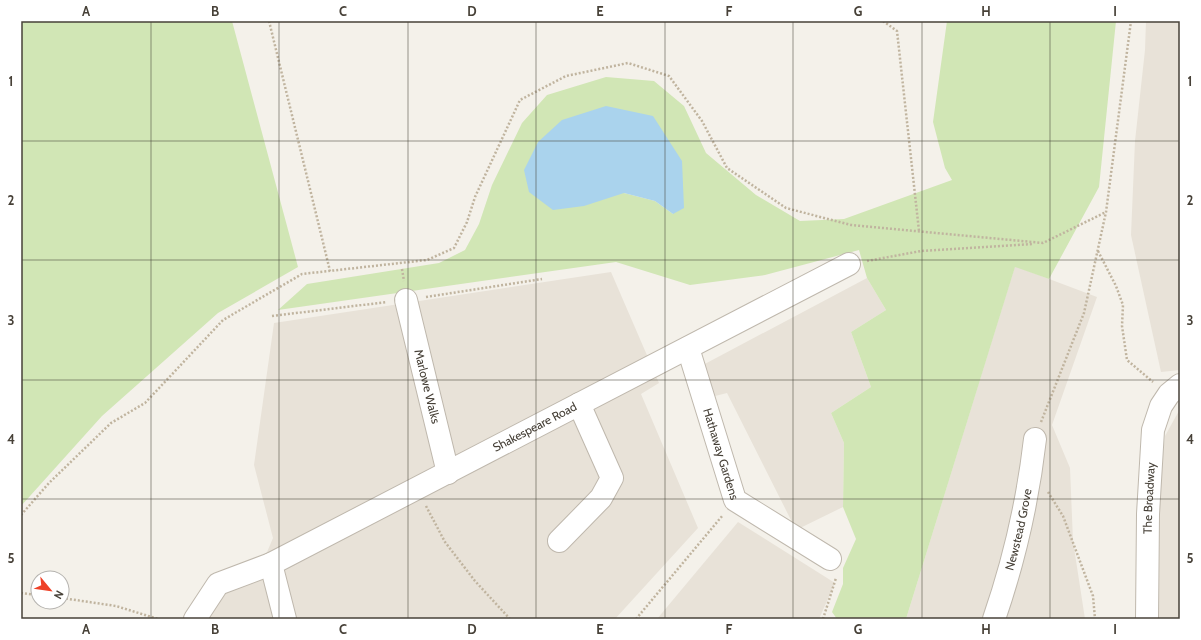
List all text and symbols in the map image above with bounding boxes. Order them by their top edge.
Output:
text: A [82,3,91,19]
text: B [211,3,219,19]
text: C [339,3,347,19]
text: D [467,3,477,19]
text: E [596,3,604,19]
text: F [726,3,733,19]
text: G [854,3,863,19]
text: H [981,3,991,19]
text: I [1113,3,1117,19]
text: 1 [9,73,13,89]
text: 1 [1188,73,1192,89]
text: 2 [8,192,15,208]
text: 2 [1187,192,1194,208]
text: 3 [7,312,15,328]
text: 3 [1186,312,1194,328]
street label: Marlowe Walks [411,348,444,425]
street label: Shakespeare Road [490,399,579,455]
street label: Hathaway Gardens [700,406,742,502]
text: 4 [7,431,15,447]
text: 4 [1186,431,1194,447]
street label: The Broadway [1140,462,1158,534]
street label: Newstead Grove [1002,487,1035,572]
text: 5 [8,550,15,566]
text: 5 [1187,550,1194,566]
north arrow [30,570,70,610]
text: N [51,588,67,602]
text: A [82,621,91,637]
text: B [211,621,219,637]
text: C [339,621,347,637]
text: D [467,621,477,637]
text: E [596,621,604,637]
text: F [726,621,733,637]
text: G [854,621,863,637]
text: H [981,621,991,637]
text: I [1113,621,1117,637]

